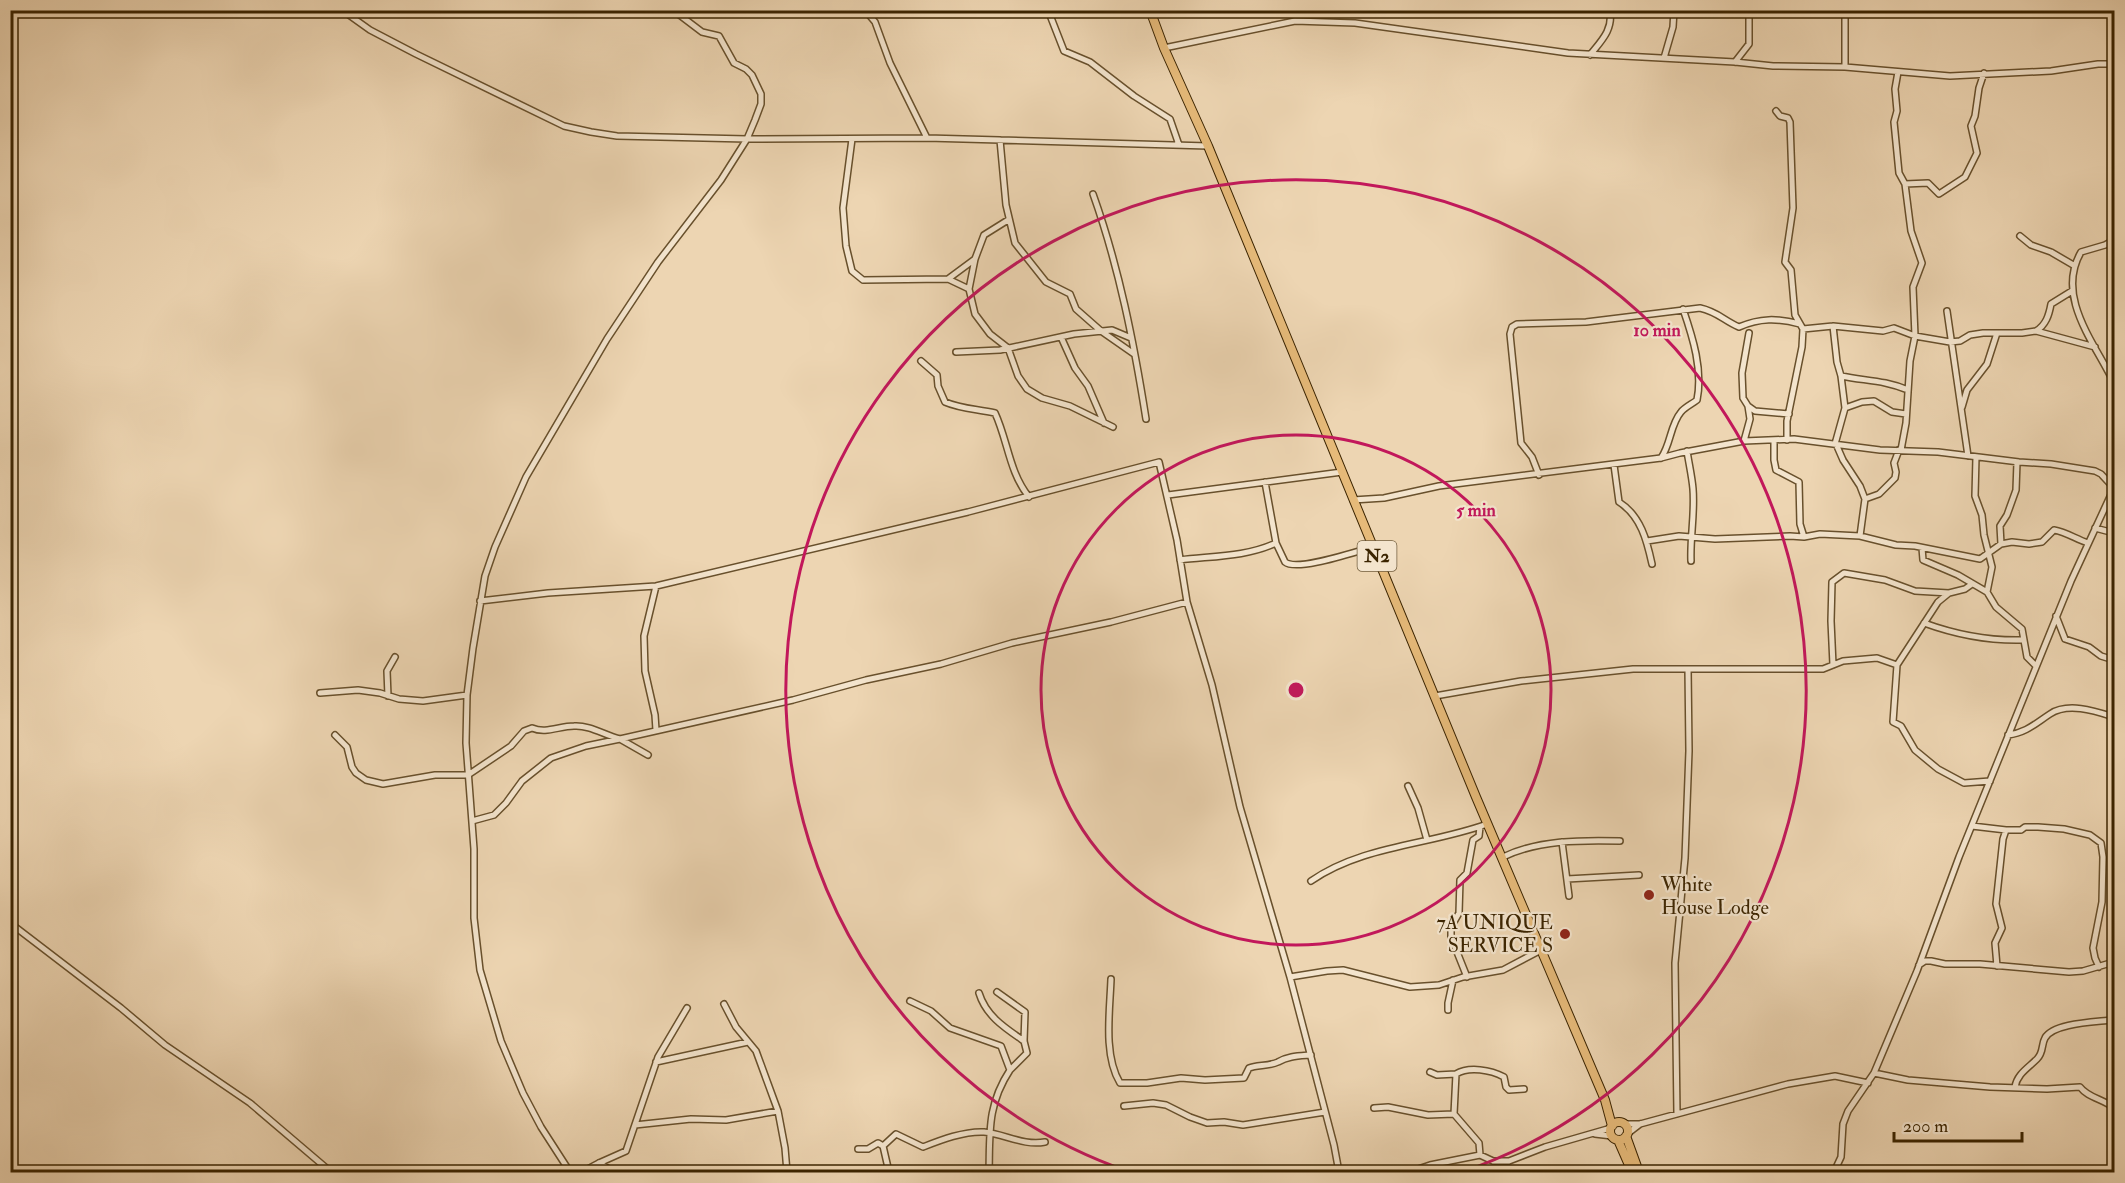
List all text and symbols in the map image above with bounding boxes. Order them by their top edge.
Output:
text: 10 min [1633,319,1681,342]
text: 5 min [1456,499,1497,522]
road number: N2 [1358,541,1396,571]
centre of rings [1286,680,1306,700]
place label: White House Lodge [1660,872,1769,920]
marker: White House Lodge [1642,888,1656,902]
place label: 7A UNIQUE SERVICE S [1436,910,1553,958]
marker: 7A UNIQUE SERVICE S [1558,927,1572,941]
scale bar [1894,1105,2022,1143]
text: 200 m [1903,1115,1948,1138]

